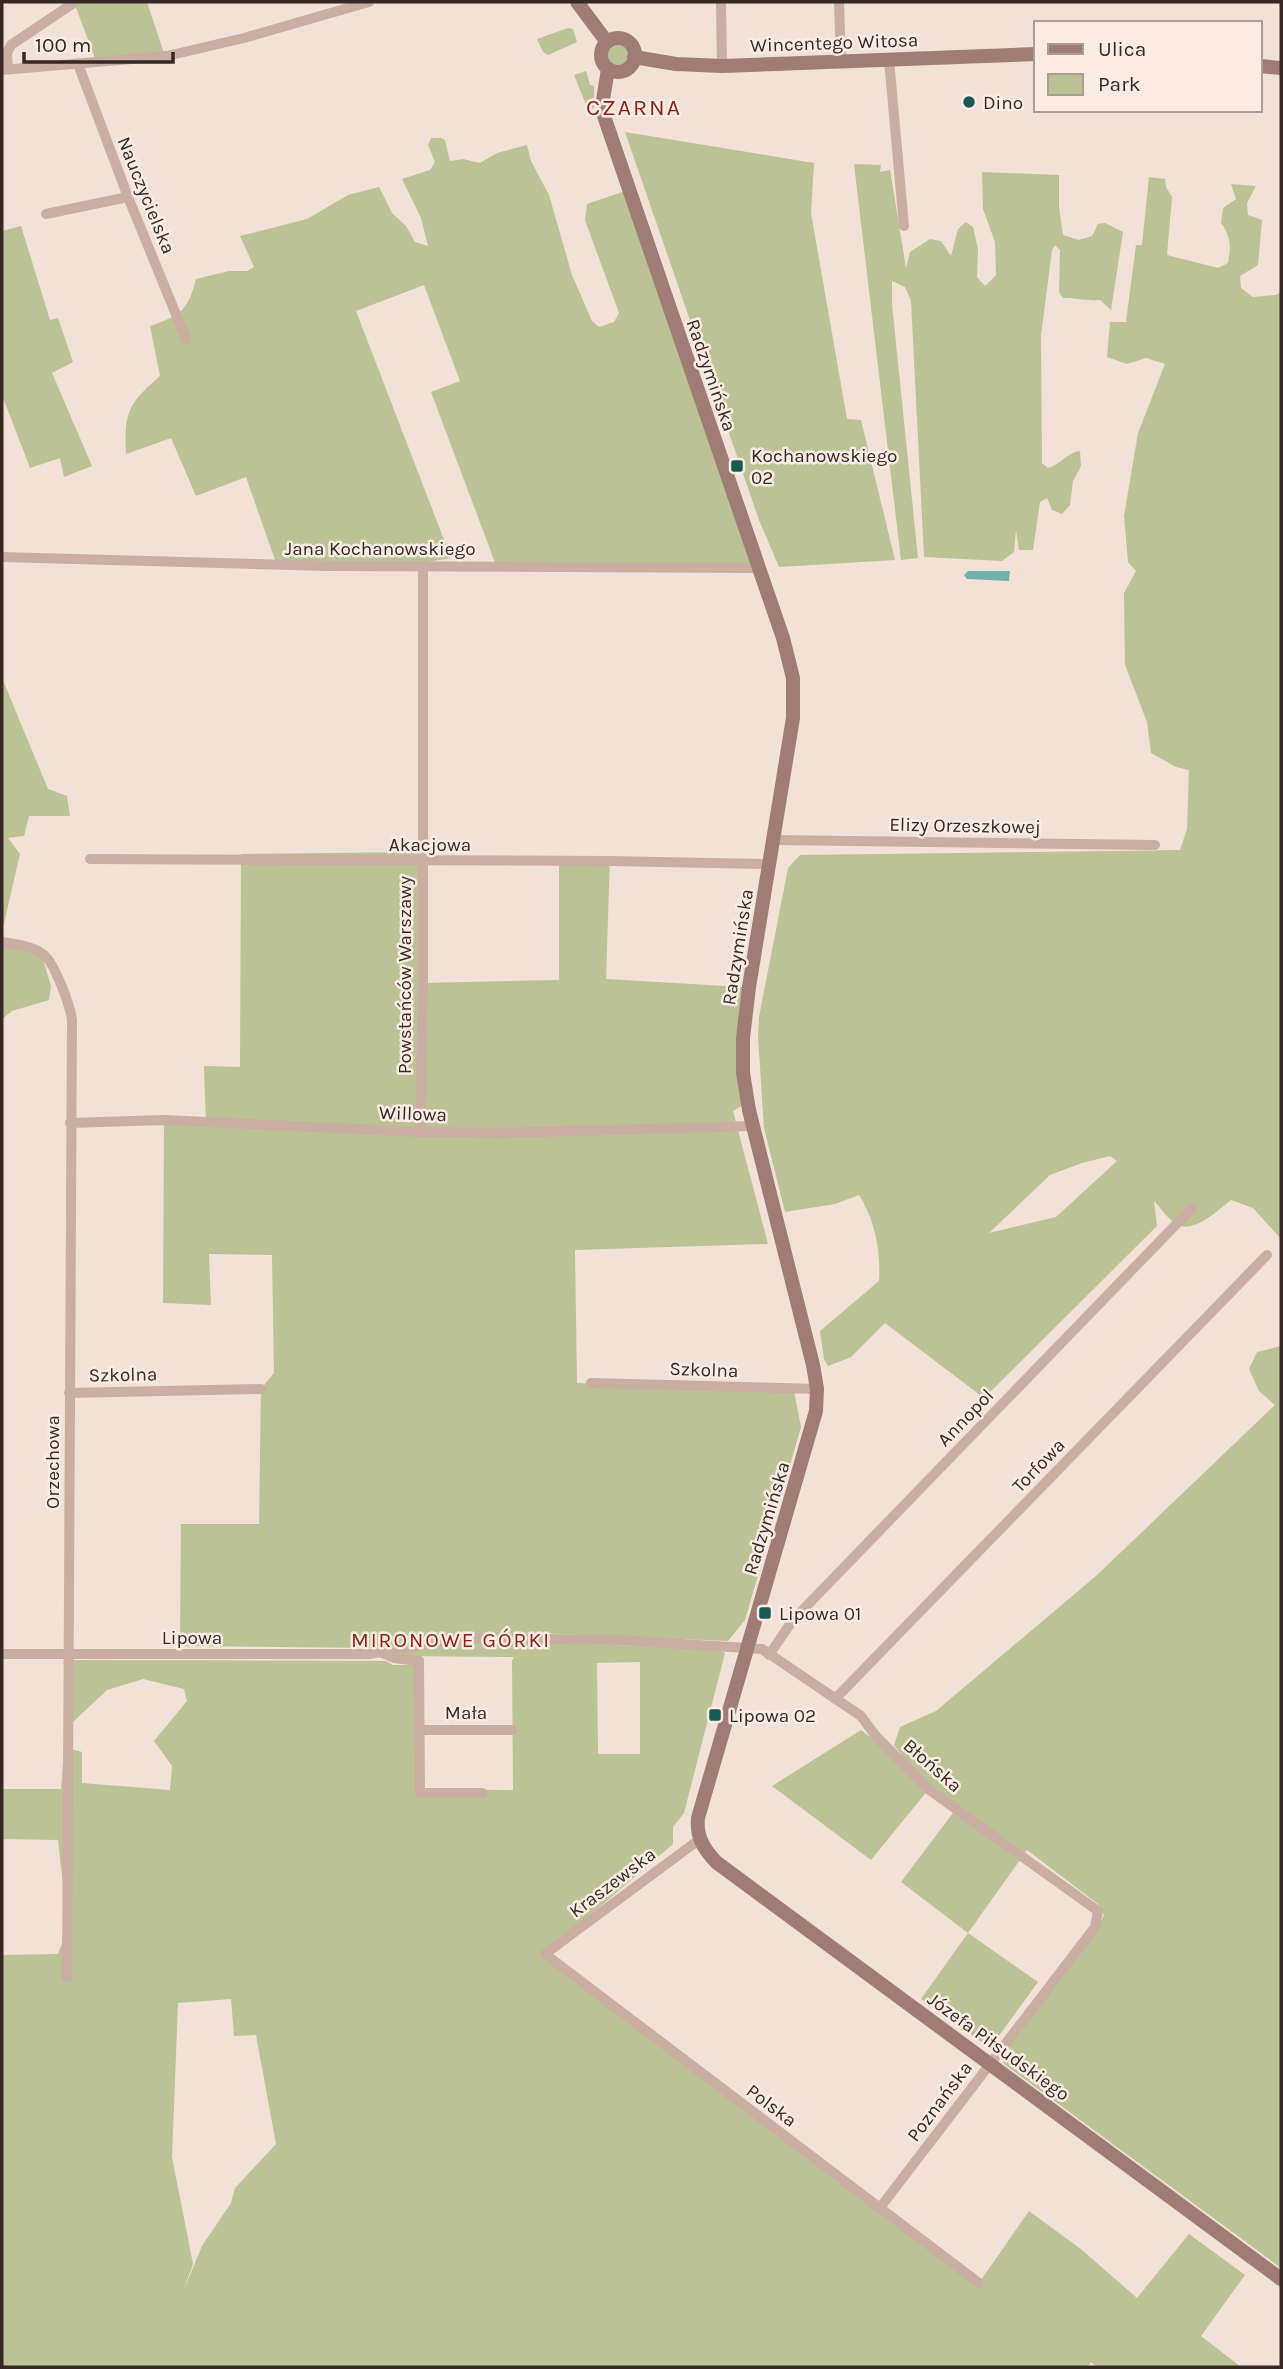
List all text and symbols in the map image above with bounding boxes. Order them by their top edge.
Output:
scale bar [24,21,173,65]
legend [1034,21,1262,112]
street label: Wincentego Witosa [750,29,919,57]
text: 100 m [35,33,92,57]
text: Ulica [1098,37,1146,61]
text: Park [1098,72,1141,96]
place label: Dino [983,92,1023,114]
district label: CZARNA [586,94,682,121]
marker: Dino [961,94,977,110]
street label: Nauczycielska [113,134,180,257]
street label: Radzymińska [682,316,741,434]
place label: Kochanowskiego 02 [751,445,898,489]
marker: Kochanowskiego 02 [729,458,745,474]
street label: Jana Kochanowskiego [284,538,476,560]
street label: Elizy Orzeszkowej [889,814,1041,838]
street label: Akacjowa [389,834,471,856]
street label: Powstańców Warszawy [394,876,416,1074]
street label: Radzymińska [718,888,758,1007]
street label: Willowa [379,1102,447,1126]
street label: Szkolna [669,1358,739,1382]
street label: Szkolna [88,1363,158,1387]
street label: Annopol [933,1384,998,1451]
street label: Orzechowa [42,1415,64,1509]
street label: Torfowa [1008,1434,1070,1497]
street label: Radzymińska [739,1459,795,1578]
place label: Lipowa 01 [779,1603,861,1625]
marker: Lipowa 01 [757,1605,773,1621]
street label: Lipowa [162,1627,222,1649]
district label: MIRONOWE GÓRKI [351,1628,551,1652]
street label: Mała [445,1702,487,1724]
place label: Lipowa 02 [729,1705,816,1727]
marker: Lipowa 02 [707,1707,723,1723]
street label: Błońska [899,1734,966,1797]
street label: Kraszewska [565,1843,660,1922]
street label: Józefa Piłsudskiego [923,1988,1074,2106]
street label: Poznańska [903,2057,977,2146]
street label: Polska [742,2080,801,2132]

